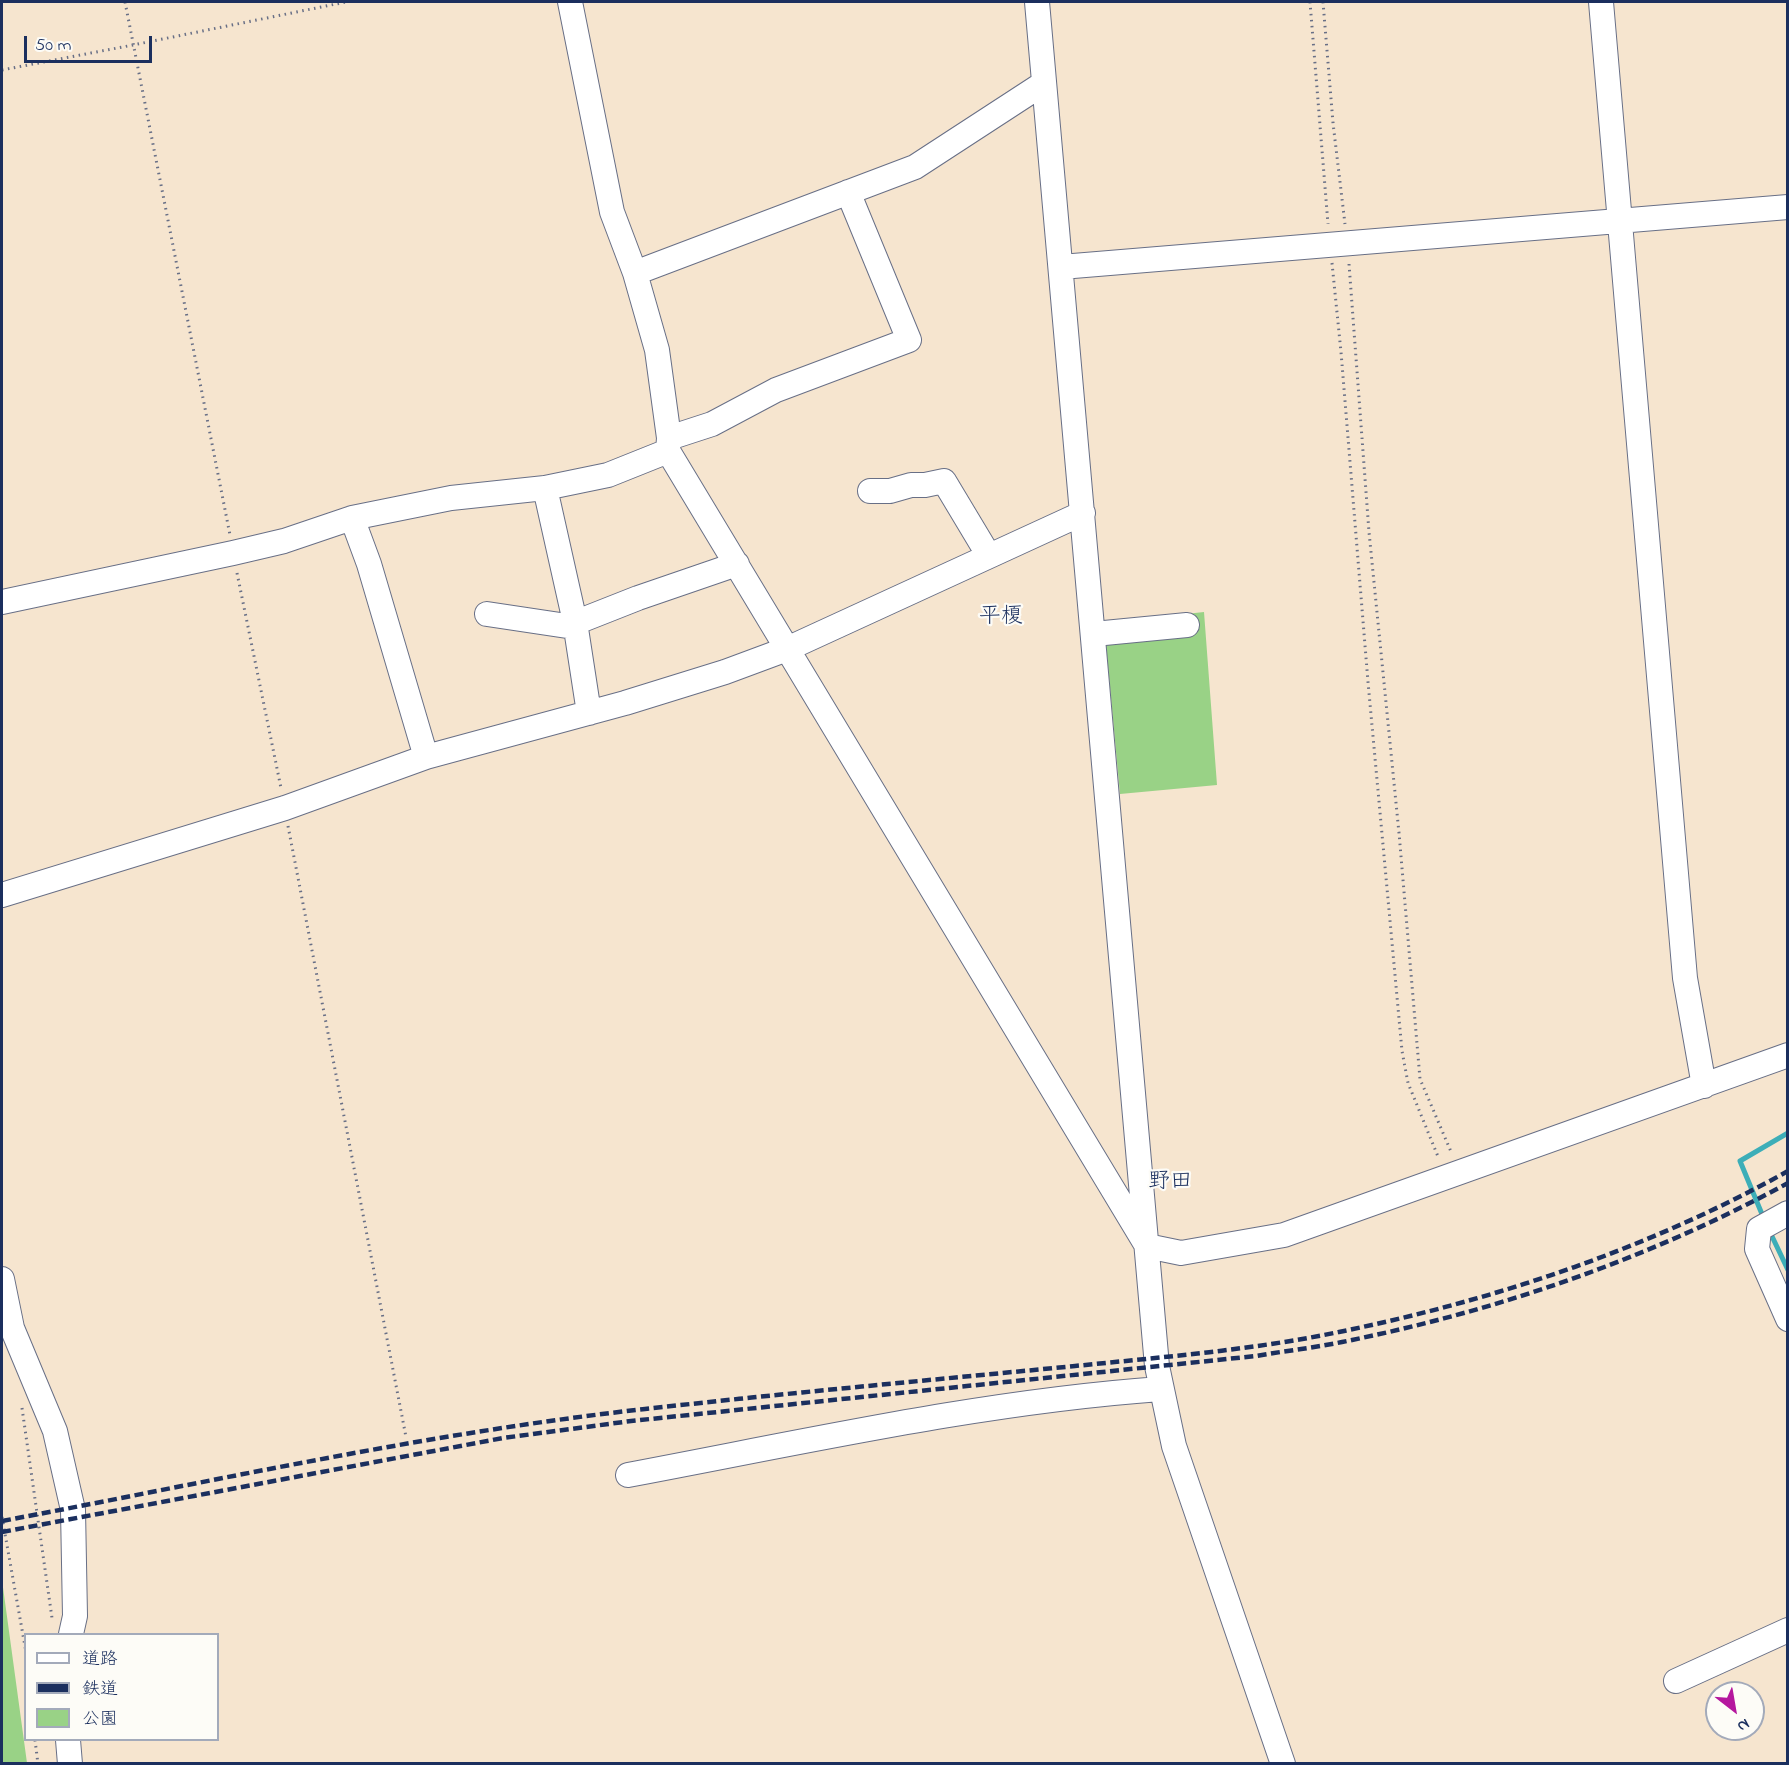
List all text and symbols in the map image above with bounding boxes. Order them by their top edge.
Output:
scale bar [27,24,154,62]
text: 50 m [35,33,72,59]
district label: 平榎 [979,605,1023,631]
district label: 野田 [1148,1170,1192,1196]
legend [24,1633,219,1741]
text: 道路 [82,1647,118,1673]
text: 鉄道 [82,1677,118,1703]
north arrow [1705,1681,1765,1741]
text: 公園 [82,1707,118,1733]
text: N [1732,1712,1754,1738]

